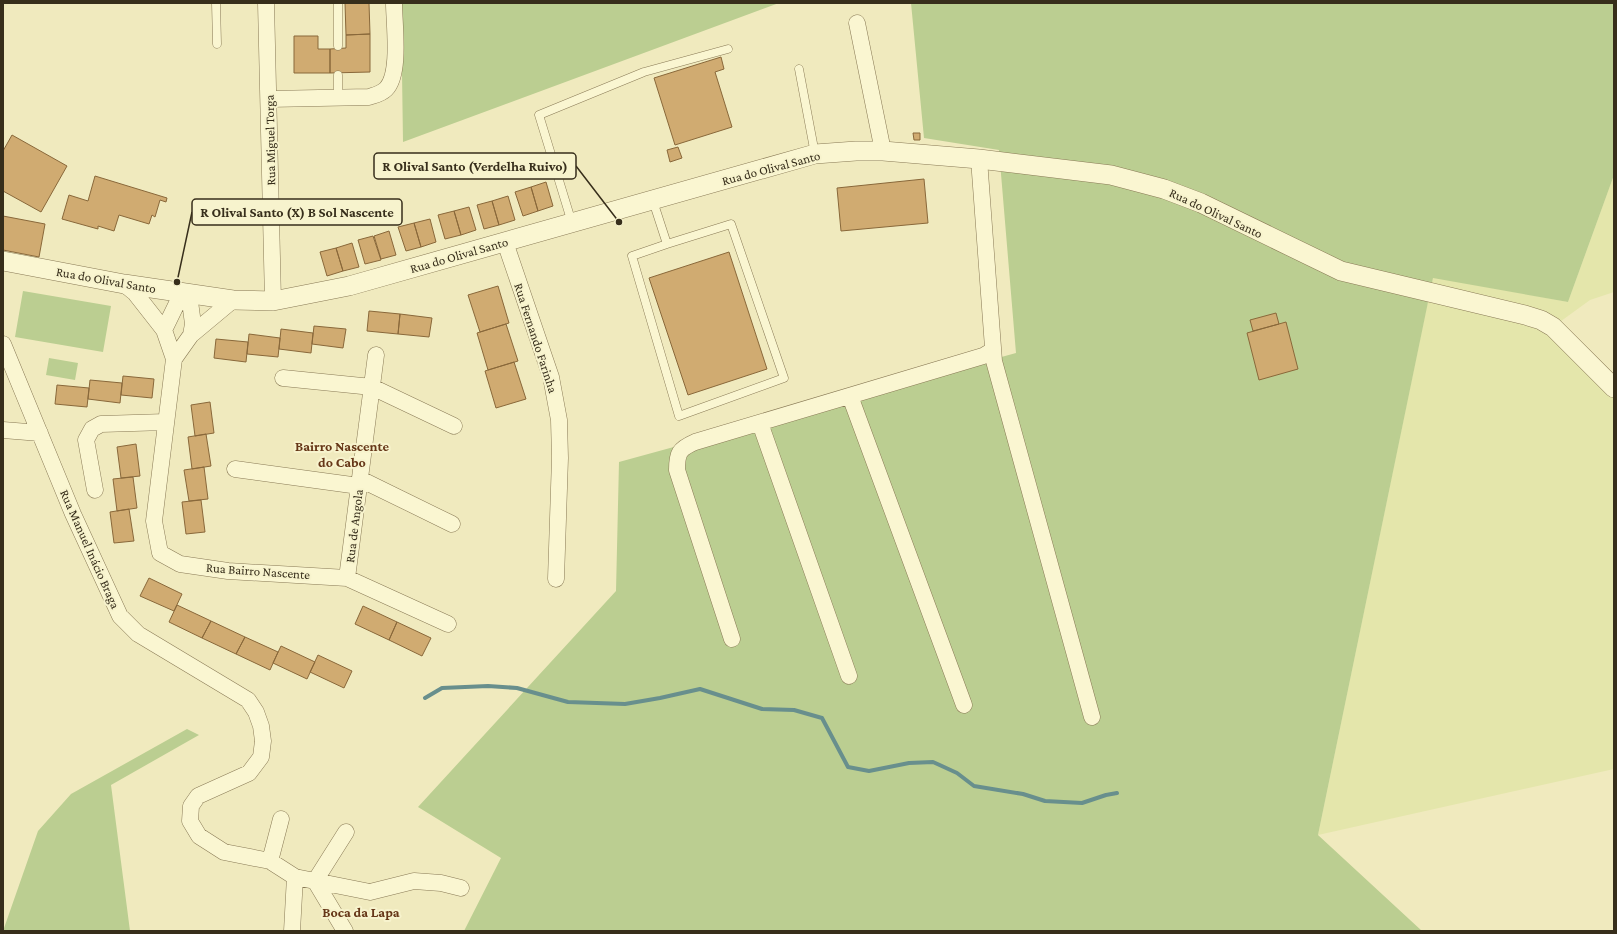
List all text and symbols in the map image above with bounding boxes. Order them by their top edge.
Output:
street label: Rua Miguel Torga [262,94,278,186]
street label: Rua do Olival Santo [720,148,822,188]
callout: R Olival Santo (Verdelha Ruivo) [374,153,576,179]
text: R Olival Santo (Verdelha Ruivo) [382,158,568,175]
street label: Rua do Olival Santo [1167,185,1265,241]
callout: R Olival Santo (X) B Sol Nascente [192,199,402,225]
text: R Olival Santo (X) B Sol Nascente [200,204,394,221]
street label: Rua do Olival Santo [408,234,510,276]
street label: Rua do Olival Santo [55,264,157,296]
street label: Rua Fernando Farinha [511,281,561,395]
district label: Bairro Nascente do Cabo [295,438,389,470]
street label: Rua Manuel Inácio Braga [57,487,123,611]
street label: Rua de Angola [342,488,366,564]
street label: Rua Bairro Nascente [205,560,311,582]
district label: Boca da Lapa [322,904,400,920]

